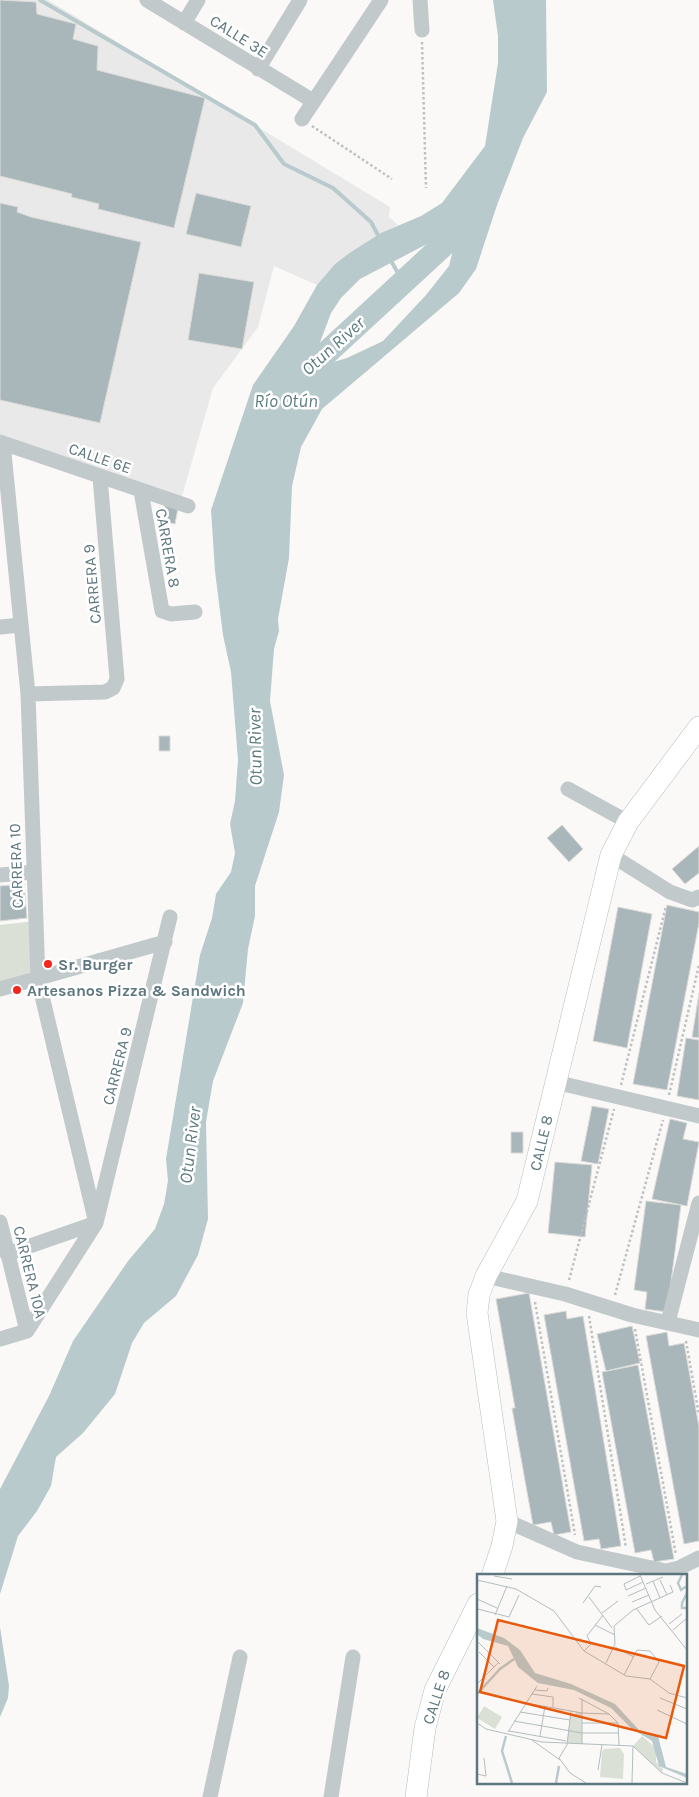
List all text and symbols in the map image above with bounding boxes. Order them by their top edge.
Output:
street label: CALLE 3E [206,11,272,61]
water label: Otun River [297,311,370,380]
water label: Río Otún [254,390,318,412]
street label: CALLE 6E [66,438,134,478]
street label: CARRERA 8 [152,507,184,589]
street label: CARRERA 9 [79,543,105,625]
water label: Otun River [243,707,267,786]
street label: CARRERA 10 [5,823,27,909]
place label: Sr. Burger [58,955,133,974]
marker: Sr. Burger [42,958,54,970]
place label: Artesanos Pizza & Sandwich [27,981,246,1000]
marker: Artesanos Pizza & Sandwich [11,984,23,996]
street label: CARRERA 9 [98,1025,136,1107]
water label: Otun River [174,1104,206,1185]
street label: CALLE 8 [525,1113,557,1173]
street label: CARRERA 10A [9,1224,51,1320]
inset map [477,1574,686,1784]
street label: CALLE 8 [418,1667,454,1727]

